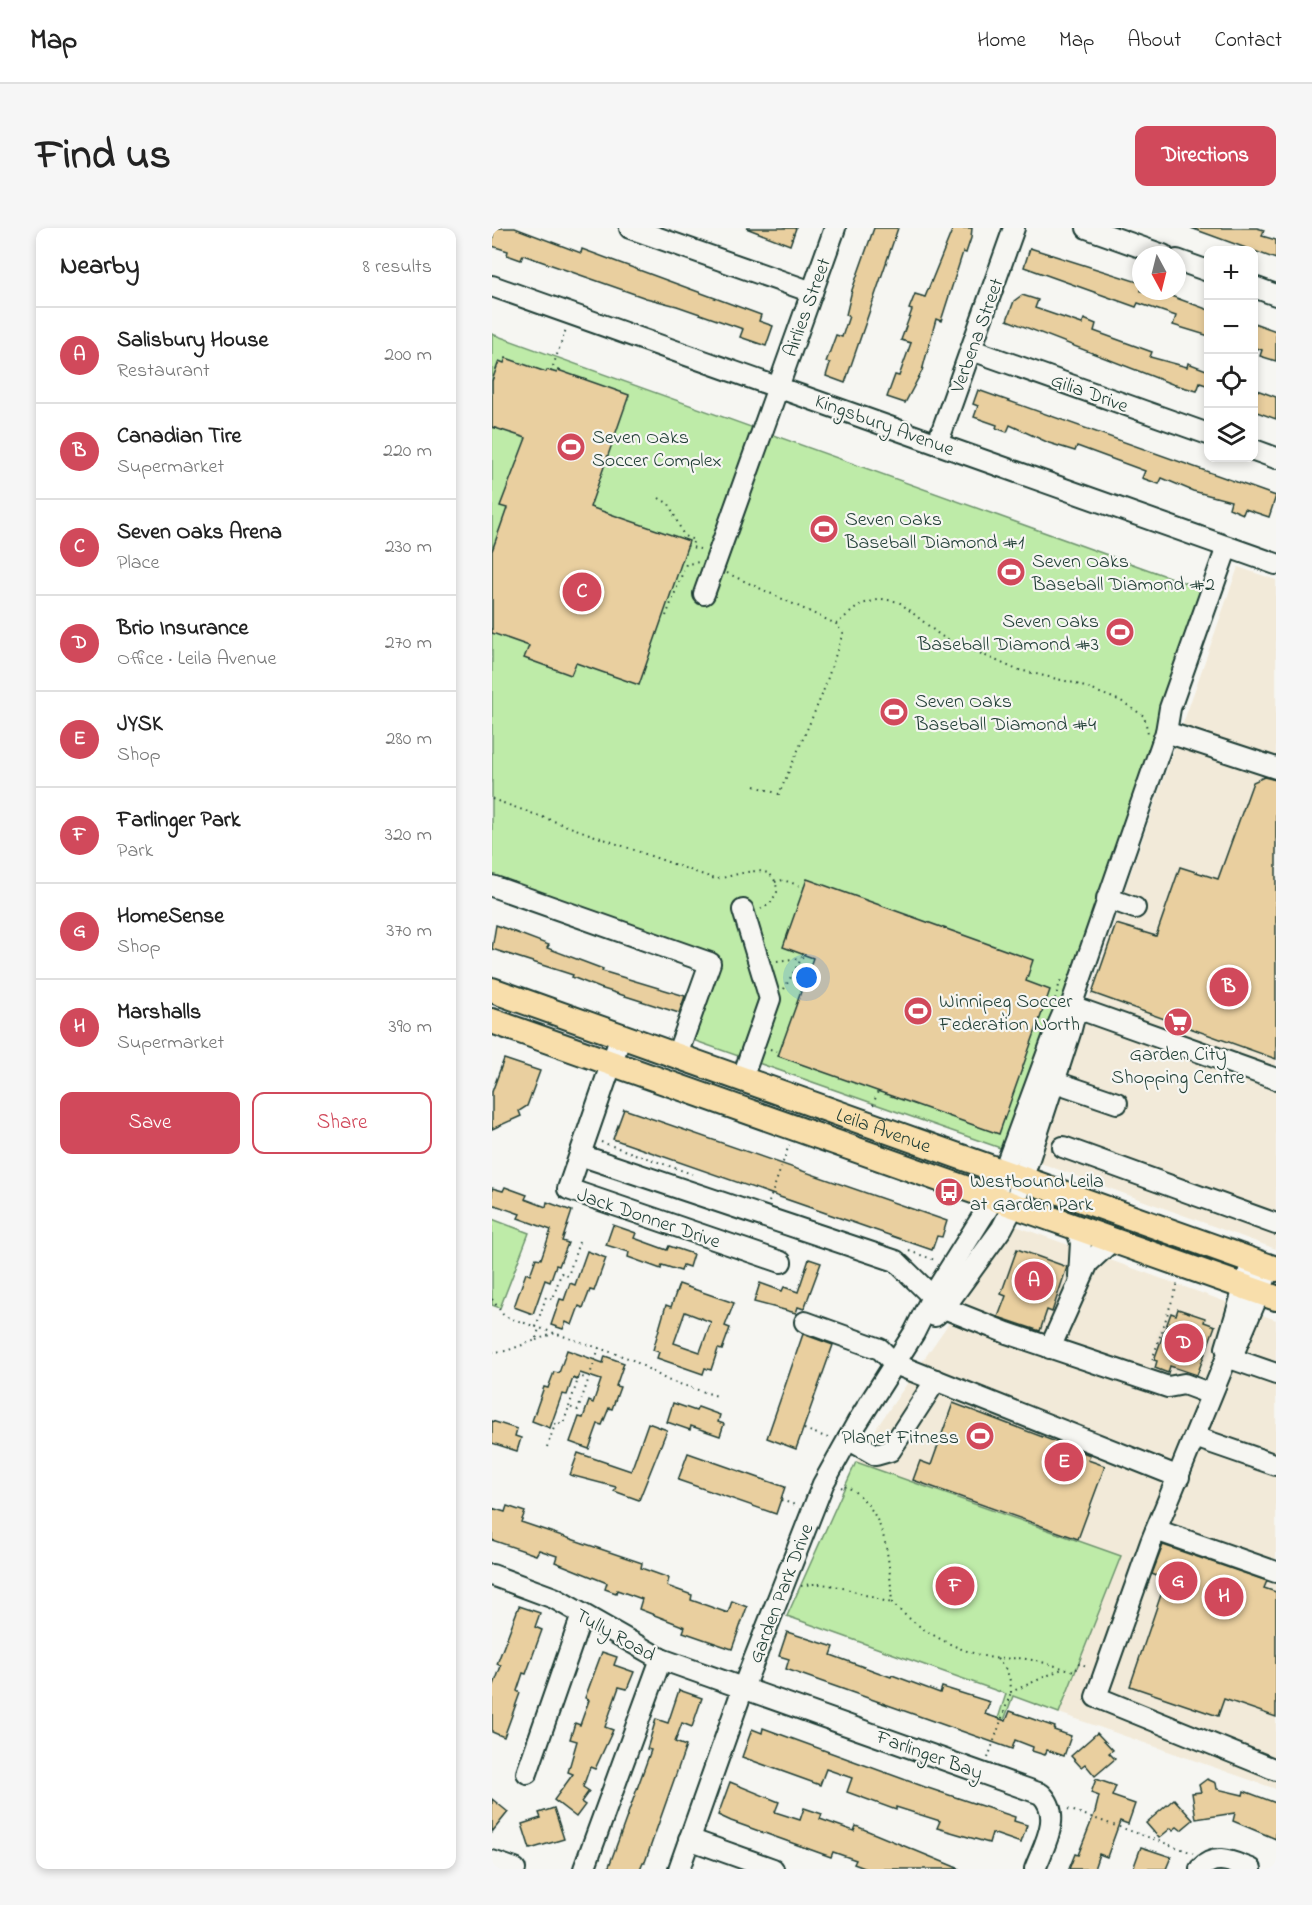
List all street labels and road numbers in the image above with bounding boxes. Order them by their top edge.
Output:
street label: Airlies Street [777,254,840,362]
street label: Verbena Street [944,274,1013,398]
street label: Gilia Drive [1046,367,1132,422]
street label: Kingsbury Avenue [810,388,958,466]
street label: Leila Avenue [832,1102,935,1162]
street label: Jack Donner Drive [573,1181,724,1257]
street label: Garden Park Drive [742,1520,822,1668]
street label: Tully Road [569,1602,660,1670]
street label: Farlinger Bay [871,1723,986,1790]

